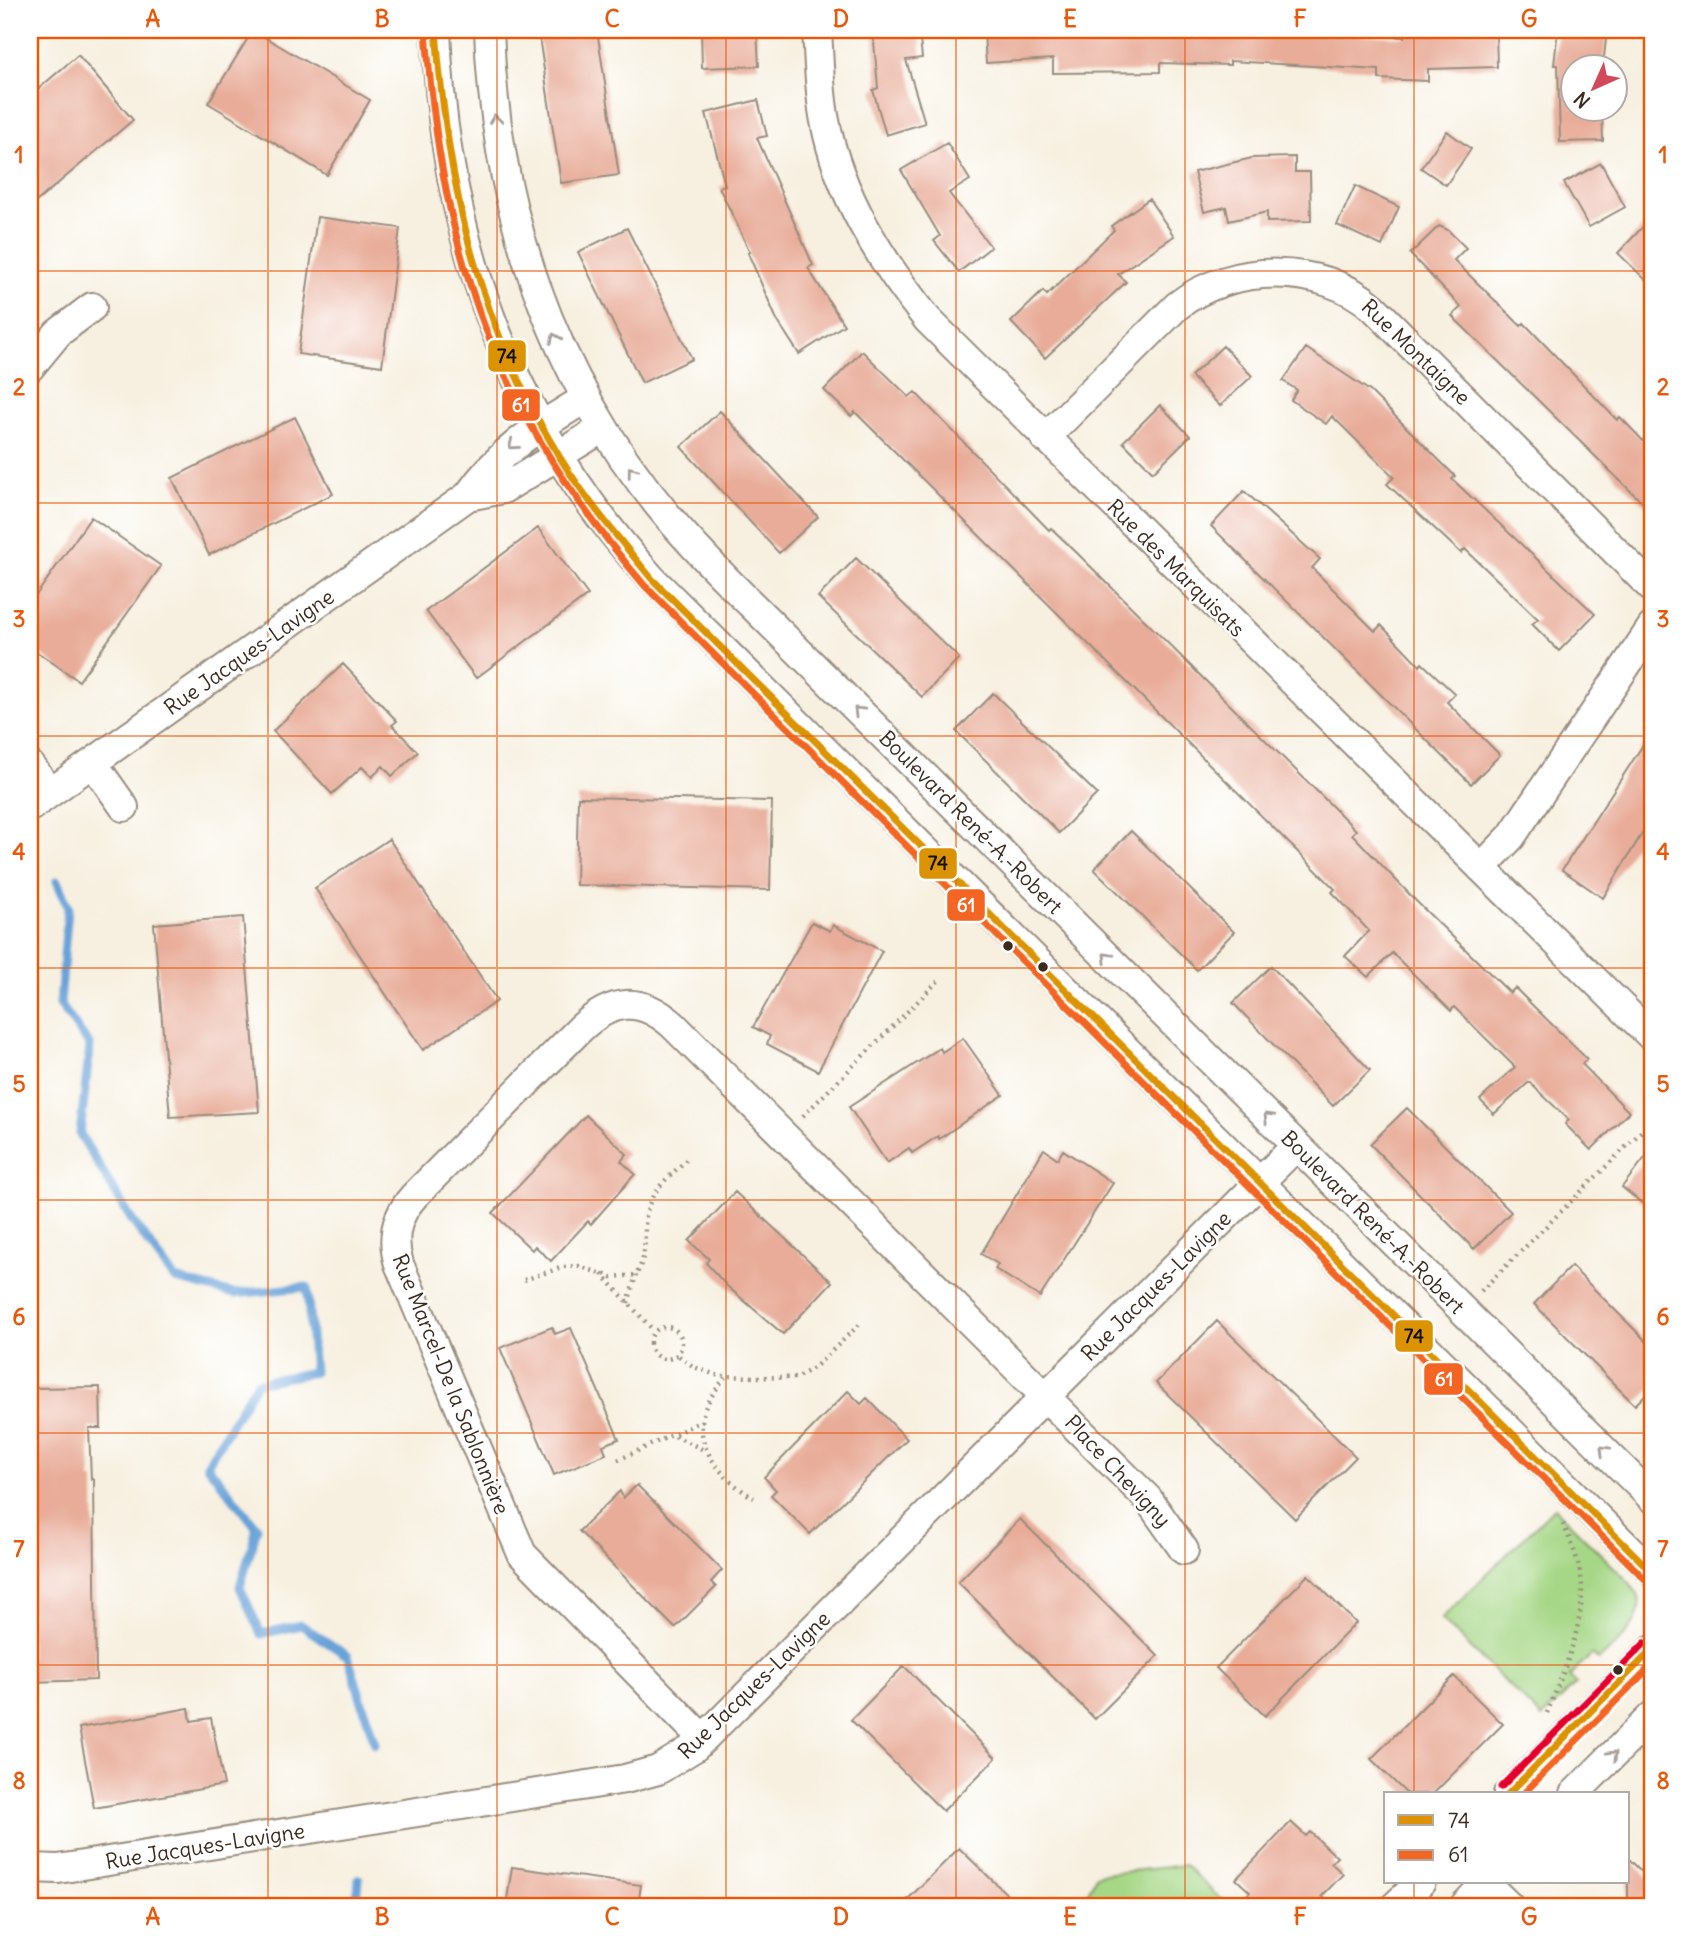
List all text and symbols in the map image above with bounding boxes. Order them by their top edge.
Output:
text: A [146,4,161,33]
text: B [374,4,390,33]
text: C [604,4,620,33]
text: D [833,4,849,33]
text: E [1063,4,1077,33]
text: F [1293,4,1307,33]
text: G [1521,4,1537,33]
north arrow [1560,52,1630,122]
text: N [1569,87,1595,113]
one-way arrow [488,113,503,125]
text: 1 [14,140,24,169]
text: 1 [1658,140,1668,169]
street label: Rue Montaigne [1356,293,1476,411]
one-way arrow [549,332,563,345]
line badge: 74 [487,339,527,373]
text: 74 [497,344,517,368]
text: 2 [13,372,26,401]
text: 2 [1657,372,1670,401]
line badge: 61 [501,388,541,422]
text: 61 [512,393,530,417]
one-way arrow [508,437,521,449]
one-way arrow [628,466,641,478]
street label: Rue des Marquisats [1101,493,1251,643]
street label: Rue Jacques-Lavigne [159,583,339,721]
text: 3 [12,604,26,633]
text: 3 [1656,604,1670,633]
one-way arrow [854,706,867,719]
street label: Boulevard René-A.-Robert [874,725,1068,919]
text: 4 [12,837,26,866]
text: 4 [1656,837,1670,866]
line badge: 74 [918,847,958,880]
text: 74 [928,851,948,875]
line badge: 61 [946,888,986,922]
text: 61 [957,893,975,917]
unlabelled marker [1001,939,1015,953]
one-way arrow [1102,953,1115,966]
unlabelled marker [1036,960,1050,974]
text: 5 [12,1069,26,1098]
text: 5 [1656,1069,1670,1098]
one-way arrow [1263,1113,1276,1126]
street label: Boulevard René-A.-Robert [1276,1125,1470,1319]
street label: Rue Jacques-Lavigne [1075,1205,1237,1367]
street label: Rue Marcel-De la Sablonnière [386,1250,516,1518]
text: 6 [12,1302,26,1331]
text: 6 [1656,1302,1670,1331]
line badge: 74 [1394,1319,1434,1353]
text: 74 [1404,1324,1424,1348]
line badge: 61 [1423,1362,1464,1396]
text: 61 [1435,1367,1453,1391]
street label: Place Chevigny [1059,1409,1177,1533]
one-way arrow [1600,1446,1612,1458]
text: 7 [13,1534,25,1563]
text: 7 [1657,1534,1669,1563]
street label: Rue Jacques-Lavigne [672,1605,836,1765]
unlabelled marker [1611,1663,1625,1677]
one-way arrow [1605,1750,1618,1763]
text: 8 [12,1766,26,1795]
text: 8 [1656,1766,1670,1795]
legend [1384,1792,1630,1884]
text: 74 [1448,1807,1470,1834]
street label: Rue Jacques-Lavigne [103,1817,307,1875]
text: 61 [1448,1841,1468,1868]
text: A [146,1902,161,1931]
text: B [374,1902,390,1931]
text: C [604,1902,620,1931]
text: D [833,1902,849,1931]
text: E [1063,1902,1077,1931]
text: F [1293,1902,1307,1931]
text: G [1521,1902,1537,1931]

